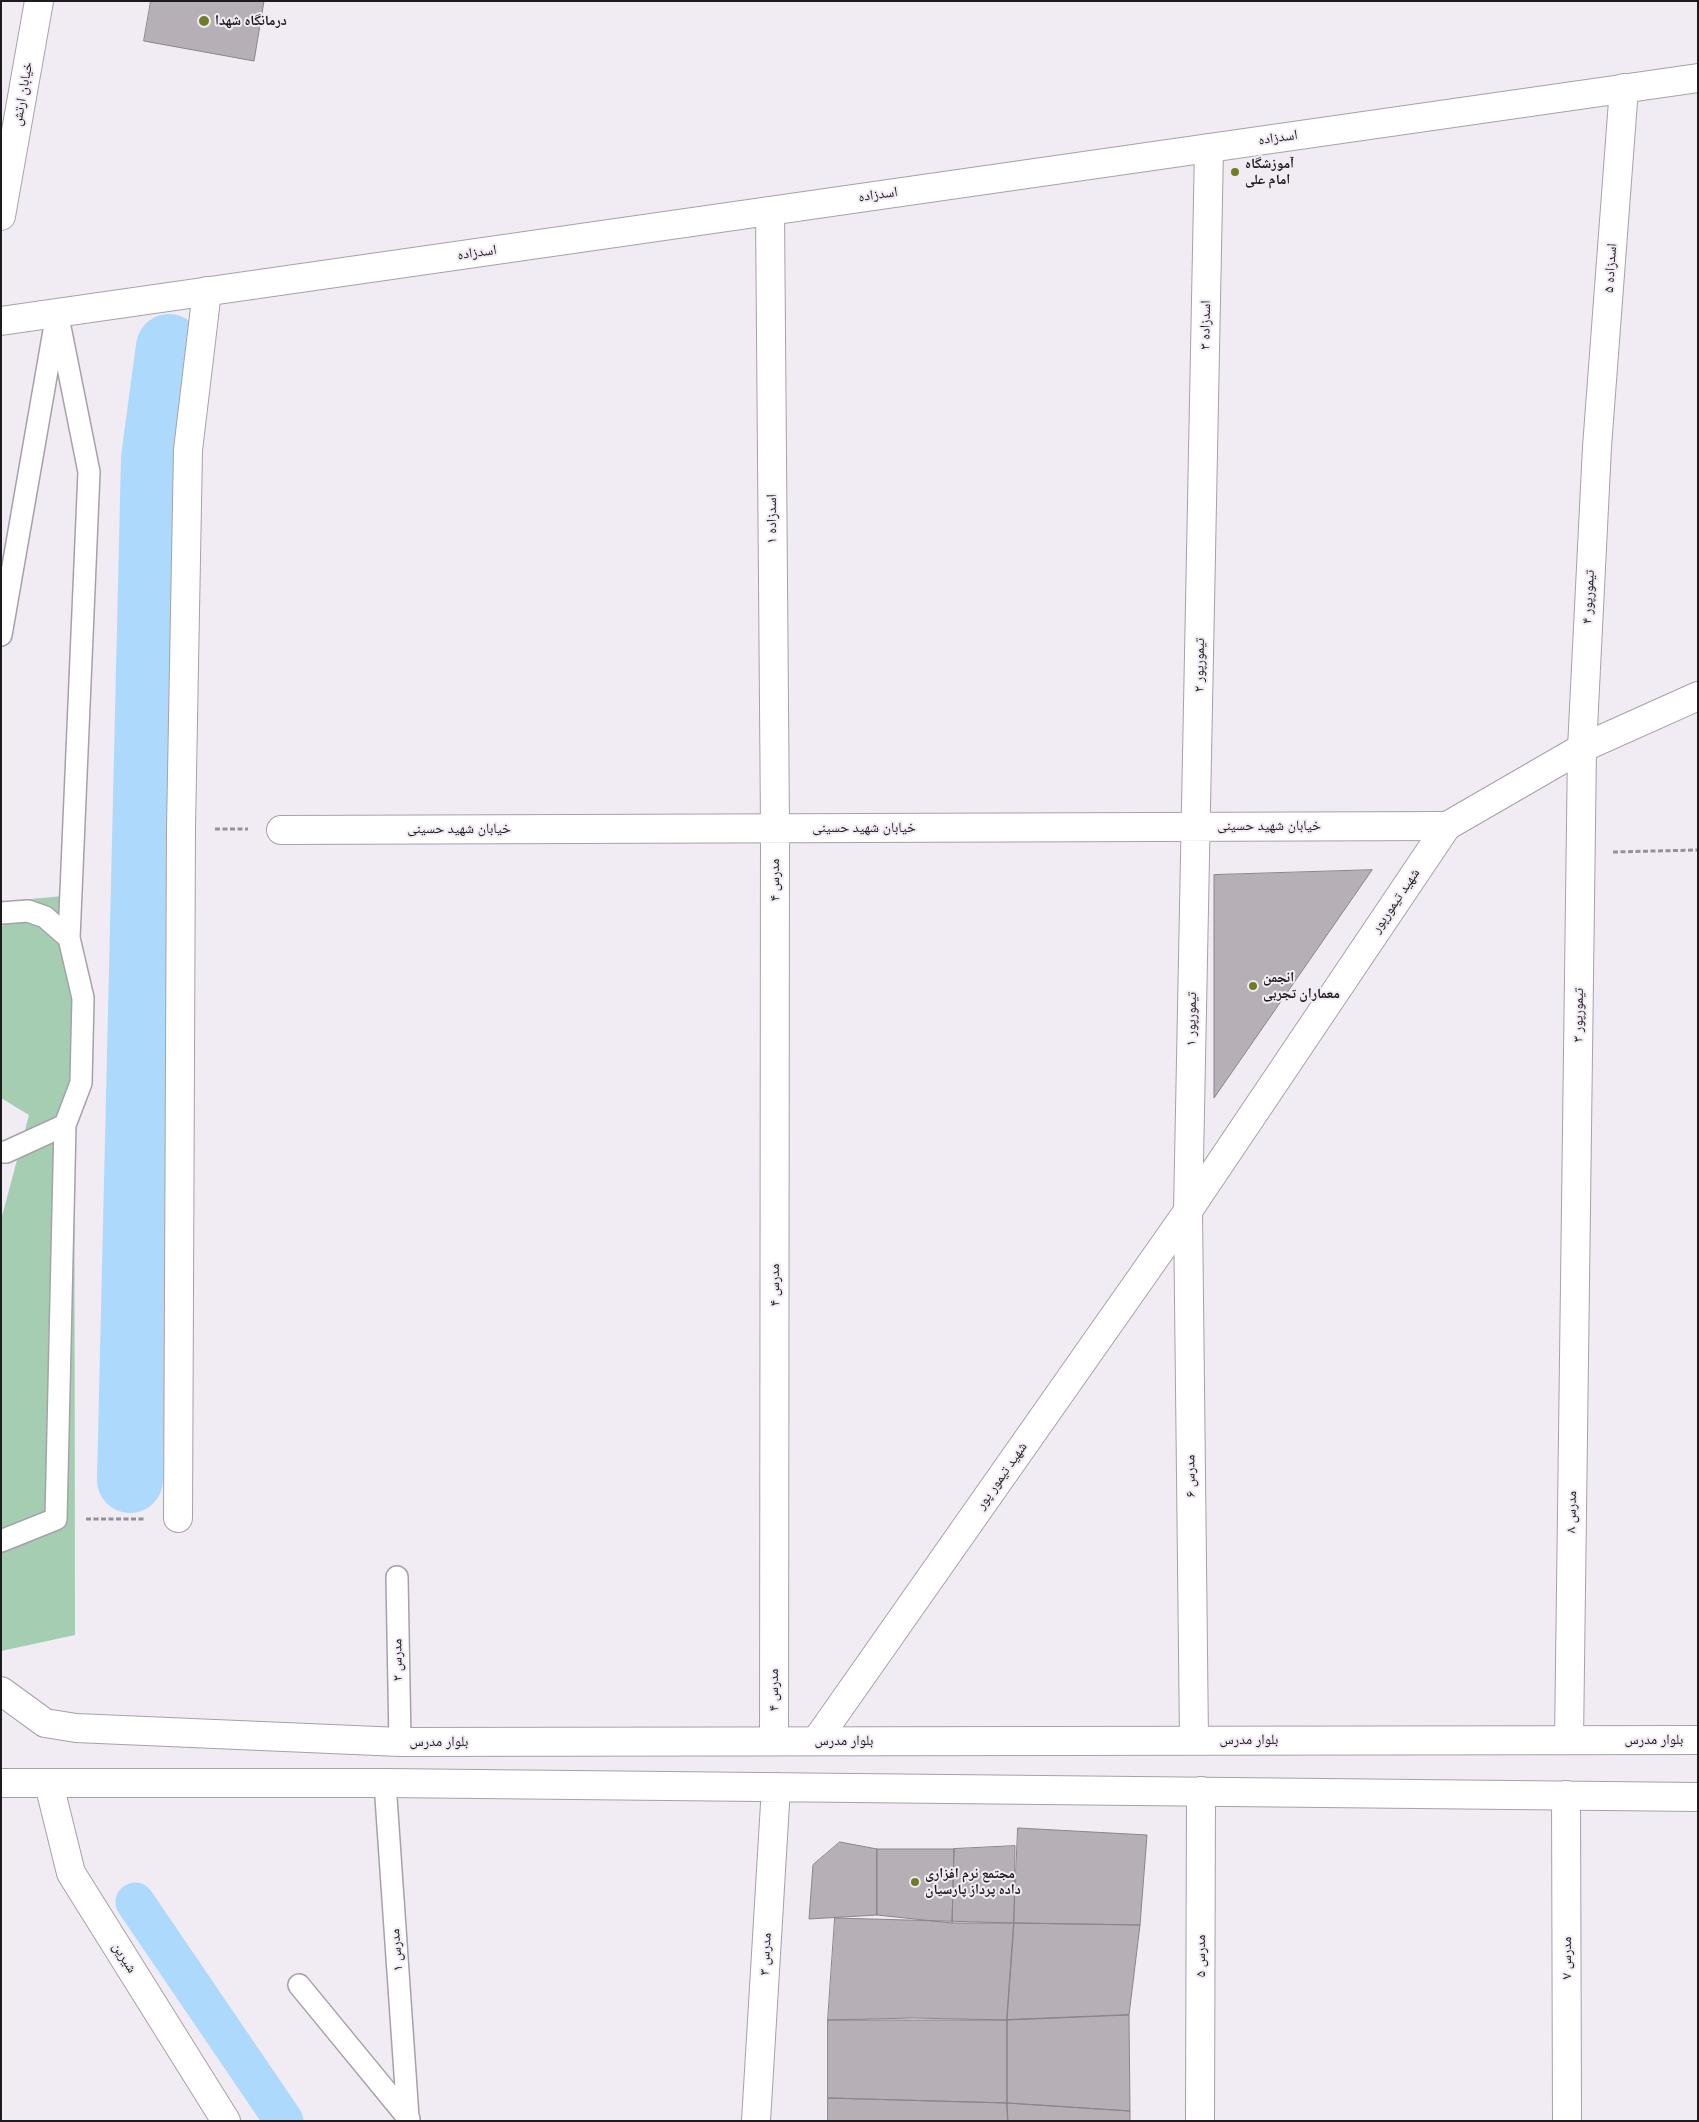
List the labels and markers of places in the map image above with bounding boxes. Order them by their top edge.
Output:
place label: درمانگاه شهدا [215,13,287,29]
marker: درمانگاه شهدا [197,14,211,28]
place label: آموزشگاه امام علی [1245,156,1294,188]
marker: آموزشگاه امام علی [1229,166,1241,178]
place label: انجمن معماران تجربی [1263,970,1340,1002]
marker: انجمن معماران تجربی [1247,980,1259,992]
place label: مجتمع نرم افزاری داده پرداز پارسیان [925,1866,1021,1898]
marker: مجتمع نرم افزاری داده پرداز پارسیان [909,1876,921,1888]

